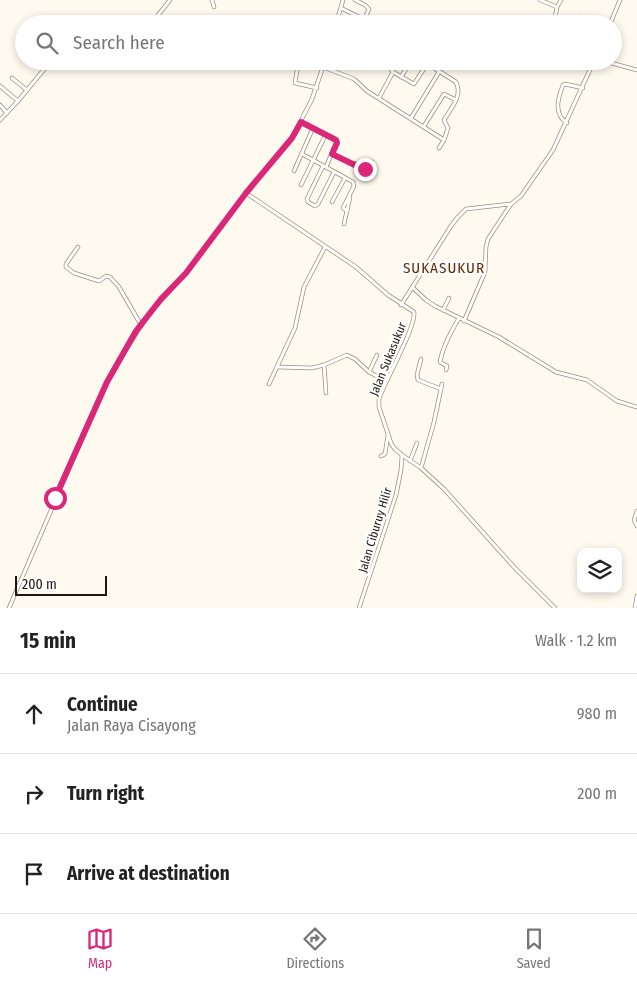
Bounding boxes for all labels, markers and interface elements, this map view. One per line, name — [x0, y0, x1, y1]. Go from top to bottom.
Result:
search box — [15, 15, 622, 70]
icon: search — [33, 29, 61, 57]
text: Search here — [73, 31, 165, 54]
route end — [354, 158, 377, 181]
district label: SUKASUKUR — [403, 259, 485, 277]
street label: Jalan Sukasukur — [367, 319, 409, 398]
street label: Jalan Ciburuy Hilir — [355, 485, 395, 574]
route start — [44, 487, 67, 510]
map controls — [577, 548, 622, 593]
button: layers — [577, 548, 622, 593]
scale bar — [15, 573, 108, 596]
text: 200 m — [22, 576, 57, 593]
text: 15 min — [20, 628, 76, 654]
text: Walk · 1.2 km — [535, 631, 617, 650]
text: Continue — [67, 693, 138, 716]
icon: ahead — [20, 700, 48, 728]
text: 980 m — [577, 704, 617, 723]
text: Jalan Raya Cisayong — [67, 716, 196, 735]
icon: right — [20, 780, 48, 808]
text: Turn right — [67, 782, 144, 805]
text: 200 m — [577, 784, 617, 803]
icon: arrive — [20, 860, 48, 888]
text: Arrive at destination — [67, 862, 230, 885]
tab: Map — [86, 925, 114, 972]
tab: Directions — [286, 925, 344, 972]
tab: Saved — [517, 925, 551, 972]

